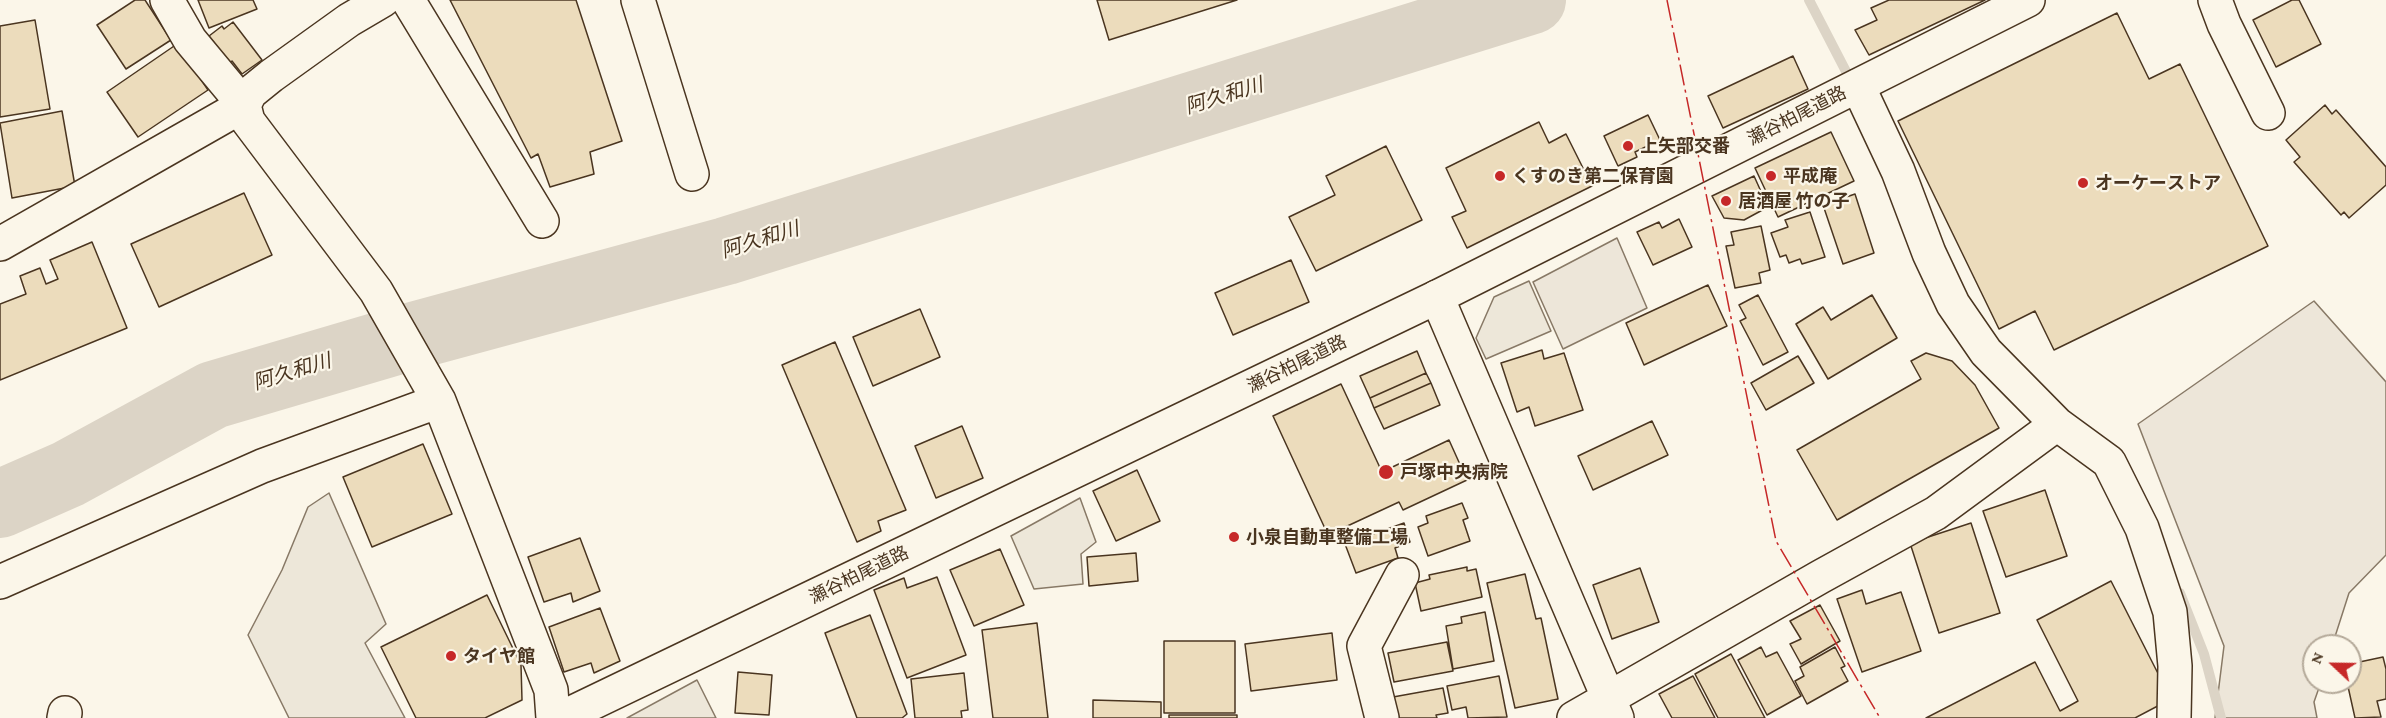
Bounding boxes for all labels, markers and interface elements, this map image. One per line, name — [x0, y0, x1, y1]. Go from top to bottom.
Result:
water label: 阿久和川 — [1182, 73, 1266, 119]
street label: 瀬谷柏尾道路 — [1744, 82, 1850, 150]
place label: 上矢部交番 — [1640, 135, 1730, 157]
marker: 上矢部交番 — [1621, 139, 1635, 153]
place label: くすのき第二保育園 — [1512, 165, 1674, 187]
place label: 平成庵 — [1783, 165, 1837, 187]
marker: くすのき第二保育園 — [1493, 169, 1507, 183]
marker: 平成庵 — [1764, 169, 1778, 183]
place label: オーケーストア — [2095, 172, 2221, 194]
marker: オーケーストア — [2076, 176, 2090, 190]
place label: 居酒屋 竹の子 — [1738, 190, 1849, 212]
marker: 居酒屋 竹の子 — [1719, 194, 1733, 208]
water label: 阿久和川 — [718, 217, 802, 263]
street label: 瀬谷柏尾道路 — [1244, 331, 1350, 397]
water label: 阿久和川 — [250, 349, 334, 395]
place label: 戸塚中央病院 — [1400, 461, 1508, 483]
marker: 戸塚中央病院 — [1377, 463, 1395, 481]
place label: 小泉自動車整備工場 — [1246, 526, 1408, 548]
marker: 小泉自動車整備工場 — [1227, 530, 1241, 544]
street label: 瀬谷柏尾道路 — [806, 542, 912, 608]
north arrow — [2302, 634, 2362, 694]
place label: タイヤ館 — [463, 645, 535, 667]
marker: タイヤ館 — [444, 649, 458, 663]
text: N — [2307, 650, 2327, 666]

